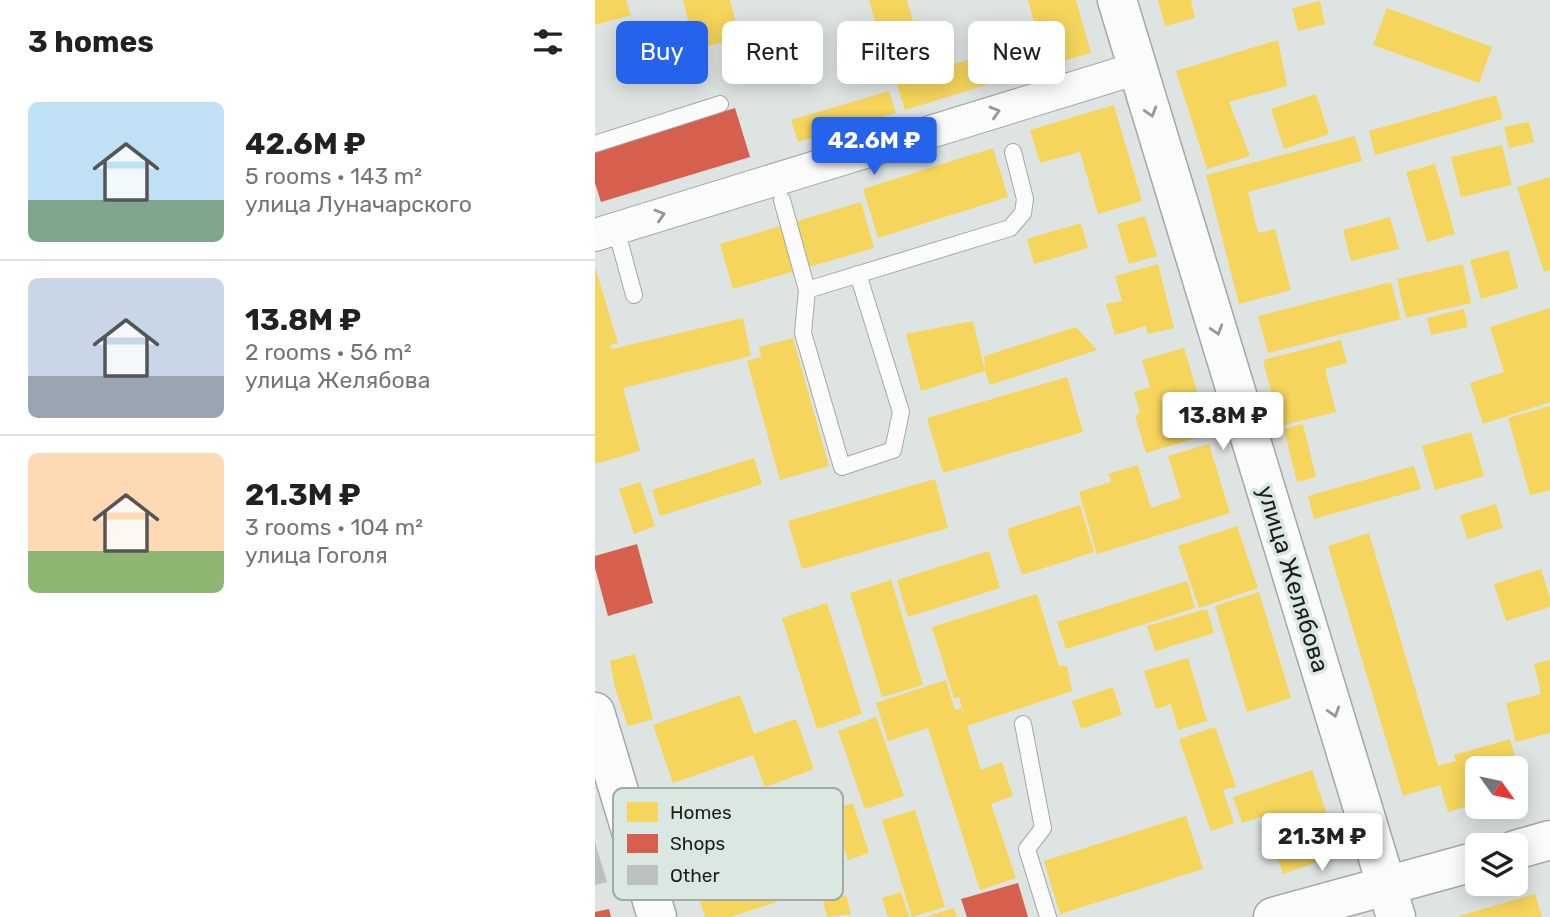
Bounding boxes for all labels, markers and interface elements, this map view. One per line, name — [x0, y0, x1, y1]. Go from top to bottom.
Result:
chip: Buy — [616, 21, 708, 84]
chip: Rent — [722, 21, 823, 84]
chip: Filters — [837, 21, 954, 84]
chip: New — [968, 21, 1065, 84]
icon: filters — [529, 23, 567, 61]
text: 3 homes — [28, 24, 154, 60]
one-way arrow — [988, 106, 1000, 121]
one-way arrow — [1142, 106, 1157, 118]
pin: 42.6M ₽ — [809, 118, 939, 177]
text: 42.6M ₽ — [245, 126, 366, 162]
text: 42.6M ₽ — [828, 126, 920, 154]
icon: home — [84, 130, 168, 214]
text: 5 rooms · 143 m² — [245, 162, 422, 190]
text: улица Луначарского — [245, 190, 472, 218]
one-way arrow — [654, 209, 666, 224]
text: 13.8M ₽ — [245, 302, 361, 338]
icon: home — [84, 306, 168, 390]
one-way arrow — [1208, 324, 1223, 336]
text: 2 rooms · 56 m² — [245, 338, 412, 366]
text: улица Желябова — [245, 366, 430, 394]
pin: 13.8M ₽ — [1158, 392, 1288, 452]
text: 13.8M ₽ — [1178, 401, 1268, 429]
text: 21.3M ₽ — [245, 477, 361, 513]
icon: home — [84, 481, 168, 565]
street label: улица Желябова — [1251, 482, 1335, 676]
text: 3 rooms · 104 m² — [245, 513, 423, 541]
text: улица Гоголя — [245, 541, 388, 569]
one-way arrow — [1325, 705, 1340, 717]
north arrow — [1465, 756, 1528, 819]
map controls — [1465, 756, 1528, 896]
legend — [613, 788, 843, 900]
text: Homes — [670, 801, 732, 824]
pin: 21.3M ₽ — [1257, 814, 1387, 873]
text: 21.3M ₽ — [1278, 822, 1366, 850]
text: Shops — [670, 832, 725, 855]
button: layers — [1465, 833, 1528, 896]
text: Other — [670, 864, 721, 887]

